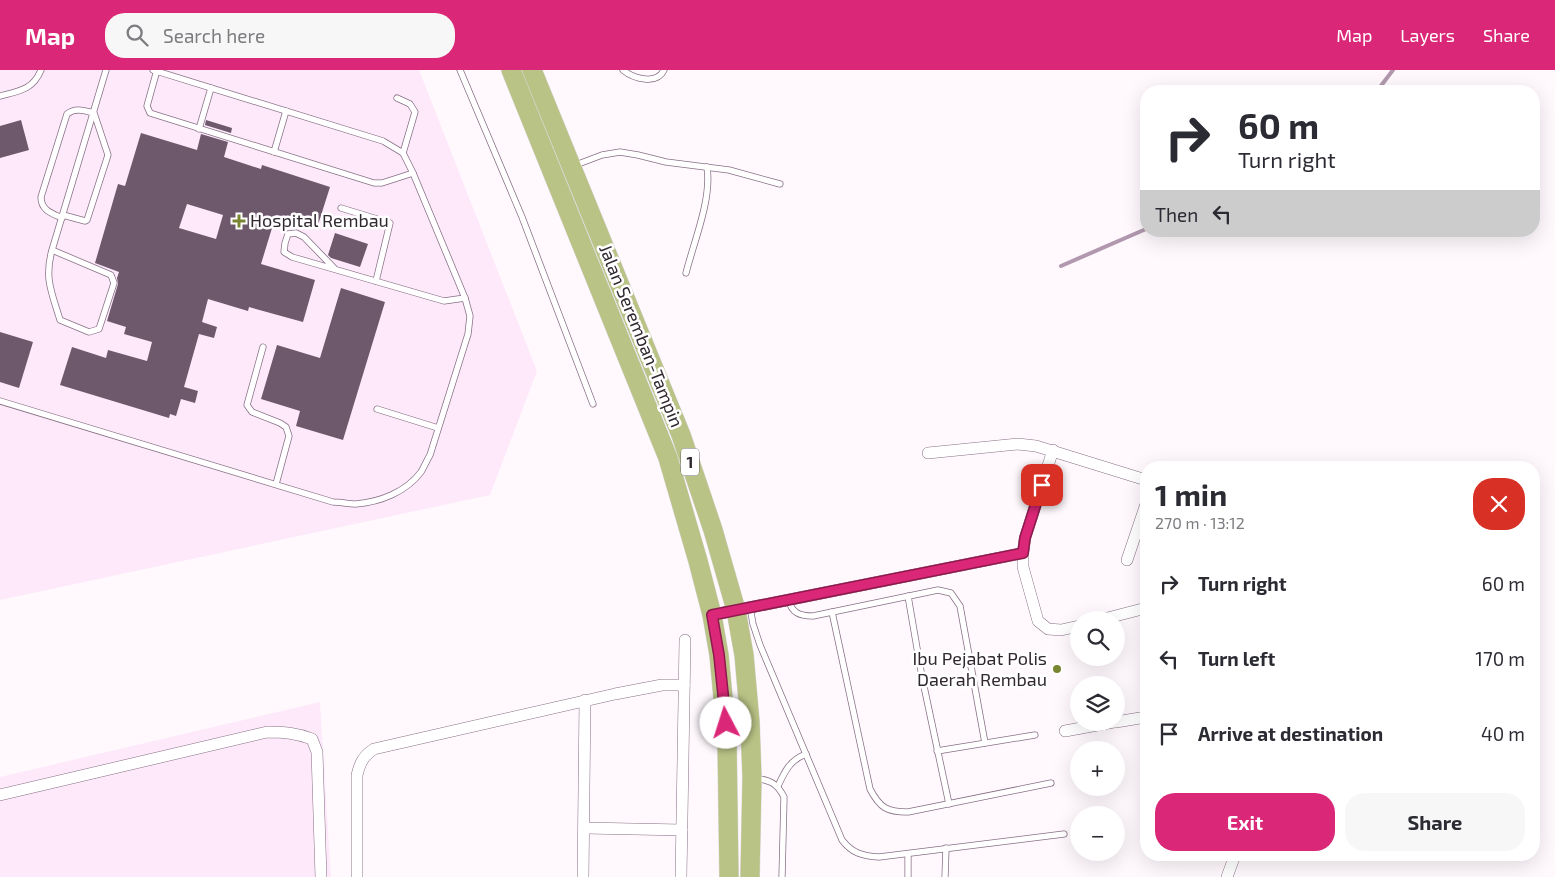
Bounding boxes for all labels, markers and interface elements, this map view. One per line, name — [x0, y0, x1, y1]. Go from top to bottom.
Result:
search box — [105, 13, 455, 58]
text: Map — [25, 21, 75, 50]
icon: search — [123, 21, 151, 49]
text: Search here — [163, 24, 265, 47]
text: Map — [1336, 24, 1372, 46]
text: Layers — [1400, 24, 1455, 46]
text: Share — [1483, 24, 1530, 46]
text: 60 m — [1238, 104, 1319, 146]
icon: right — [1155, 105, 1220, 170]
text: Turn right — [1238, 146, 1336, 172]
icon: left — [1208, 200, 1236, 228]
text: Then — [1155, 203, 1198, 226]
place label: Hospital Rembau — [250, 209, 389, 231]
marker: Hospital Rembau — [232, 214, 246, 228]
street label: Jalan Seremban-Tampin — [595, 241, 689, 430]
road number: 1 — [681, 448, 699, 476]
pin — [1021, 464, 1063, 506]
icon: arrive — [1028, 471, 1056, 499]
text: 1 min — [1155, 476, 1227, 512]
button: close — [1473, 478, 1525, 530]
text: 270 m · 13:12 — [1155, 513, 1245, 532]
icon: right — [1155, 570, 1183, 598]
text: Turn right — [1198, 572, 1286, 595]
text: 60 m — [1482, 572, 1525, 595]
map controls — [1070, 611, 1125, 861]
button: search — [1070, 611, 1125, 666]
icon: left — [1155, 645, 1183, 673]
place label: Ibu Pejabat Polis Daerah Rembau — [912, 647, 1047, 690]
text: Turn left — [1198, 647, 1275, 670]
text: 170 m — [1475, 647, 1525, 670]
marker: Ibu Pejabat Polis Daerah Rembau — [1051, 663, 1063, 675]
button: layers — [1070, 676, 1125, 731]
position arrow — [699, 696, 751, 748]
icon: arrive — [1155, 720, 1183, 748]
text: Arrive at destination — [1198, 722, 1383, 745]
text: 40 m — [1481, 722, 1525, 745]
button: + — [1070, 741, 1125, 796]
button: Exit — [1155, 793, 1335, 851]
button: Share — [1345, 793, 1525, 851]
button: − — [1070, 806, 1125, 861]

